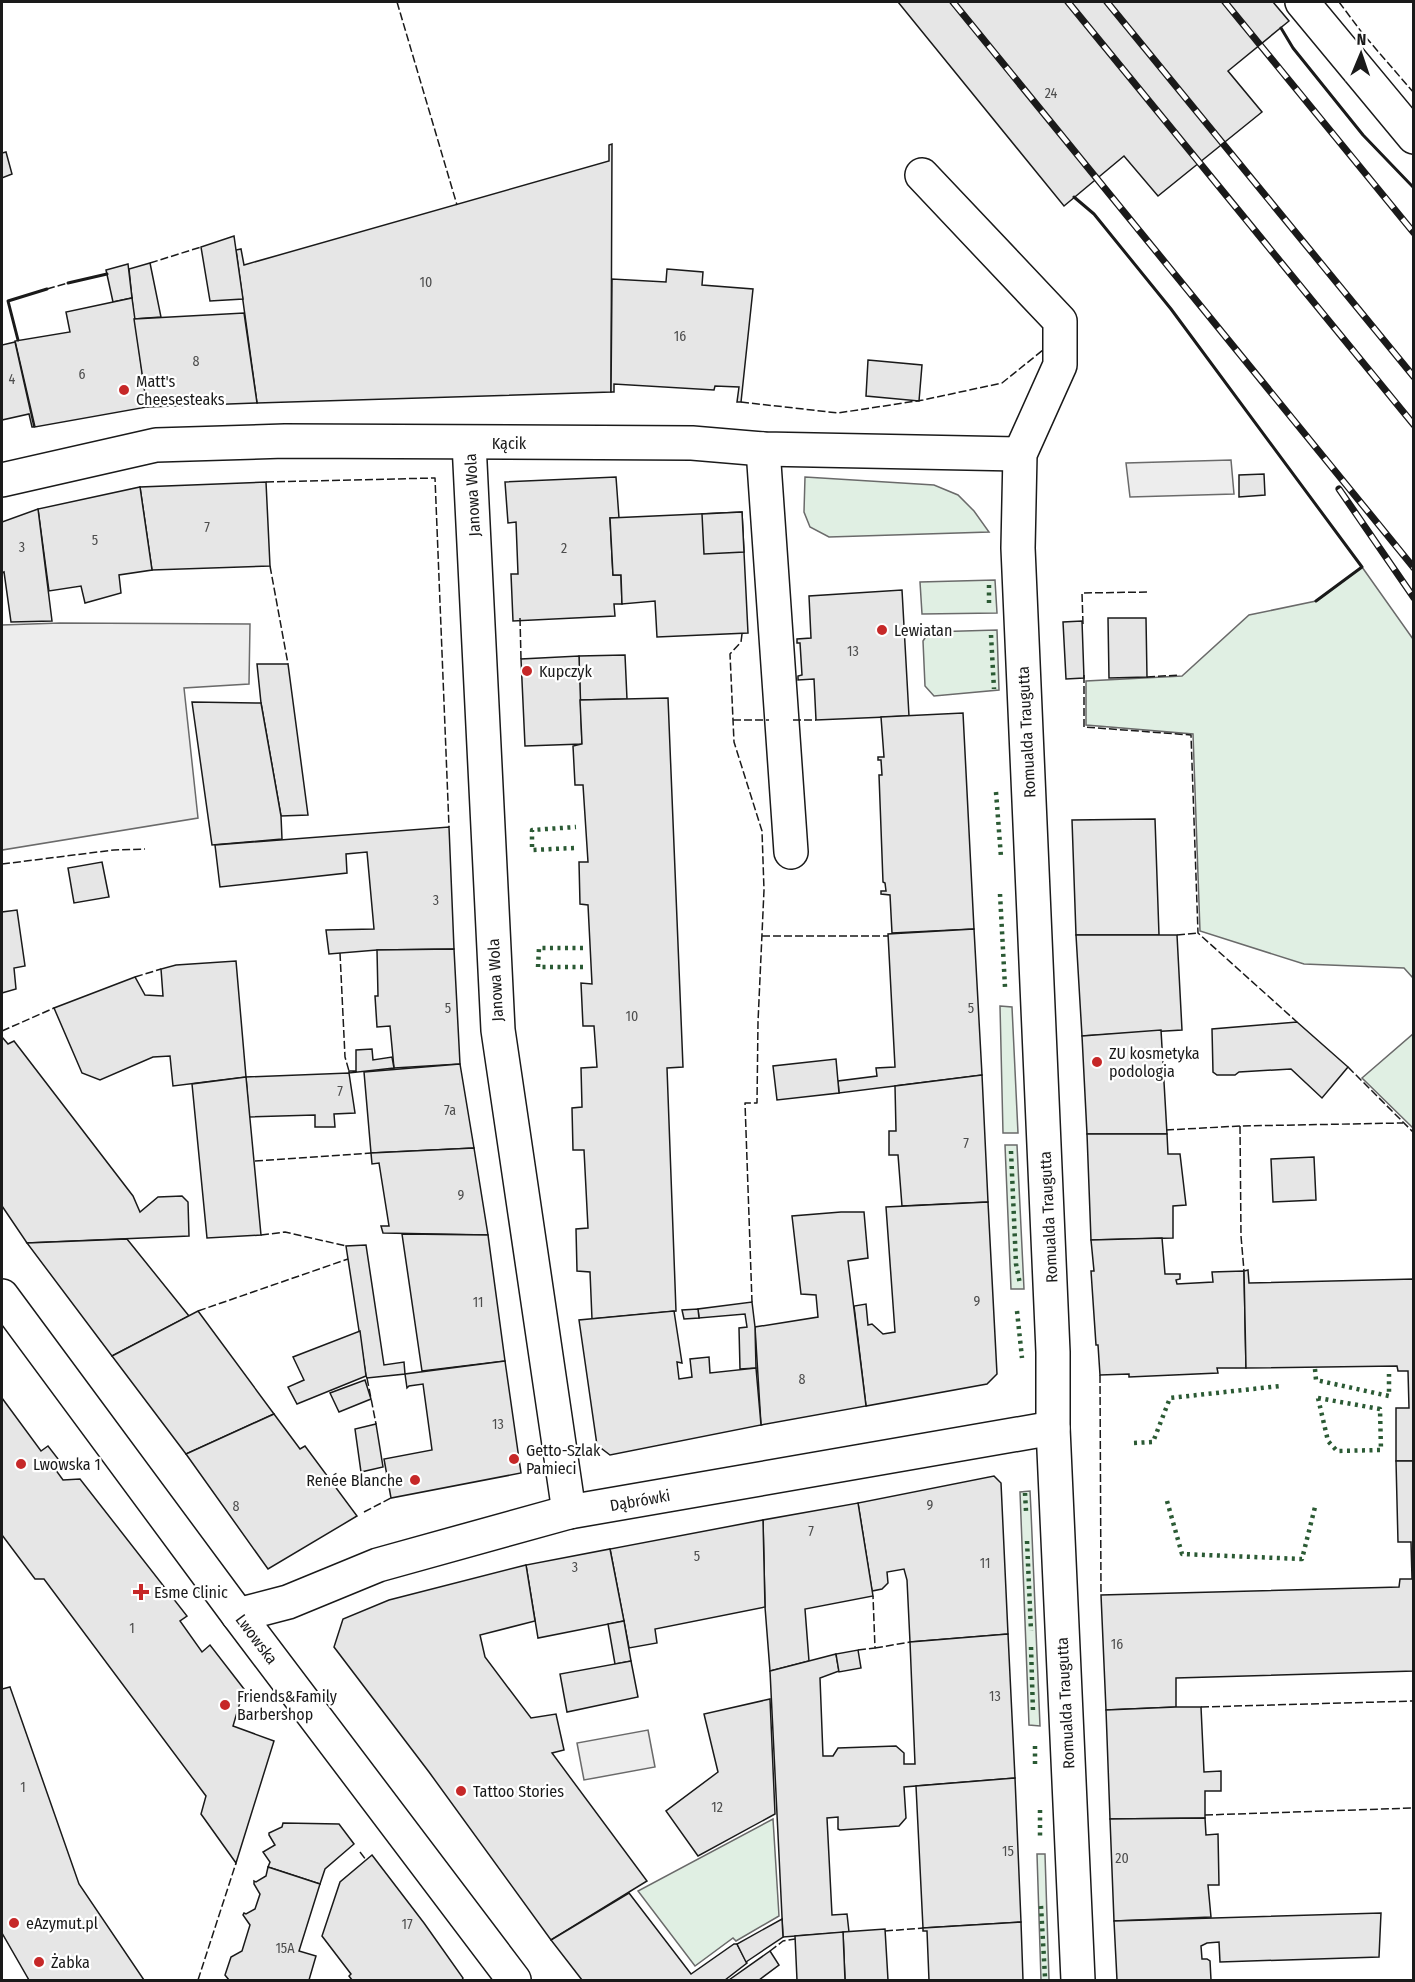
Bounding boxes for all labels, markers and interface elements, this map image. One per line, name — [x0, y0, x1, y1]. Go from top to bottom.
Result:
north arrow — [1331, 24, 1391, 84]
text: N — [1356, 30, 1367, 49]
house number: 24 — [1045, 85, 1058, 102]
house number: 10 — [420, 274, 432, 291]
house number: 16 — [674, 328, 686, 345]
house number: 8 — [193, 353, 200, 370]
house number: 6 — [79, 366, 86, 383]
house number: 4 — [9, 371, 16, 388]
place label: Matt's Cheesesteaks — [136, 372, 225, 409]
marker: Matt's Cheesesteaks — [117, 383, 131, 397]
street label: Kącik — [492, 434, 527, 454]
street label: Janowa Wola — [461, 453, 484, 537]
house number: 7 — [204, 519, 210, 536]
house number: 5 — [92, 532, 98, 549]
house number: 3 — [19, 539, 25, 556]
house number: 2 — [561, 540, 567, 557]
place label: Lewiatan — [894, 621, 952, 640]
marker: Lewiatan — [875, 623, 889, 637]
house number: 13 — [847, 643, 859, 660]
place label: Kupczyk — [539, 662, 593, 681]
marker: Kupczyk — [520, 664, 534, 678]
street label: Romualda Traugutta — [1014, 666, 1039, 798]
house number: 3 — [433, 892, 439, 909]
street label: Janowa Wola — [484, 938, 507, 1022]
house number: 5 — [445, 1000, 451, 1017]
house number: 5 — [968, 1000, 974, 1017]
house number: 10 — [626, 1008, 638, 1025]
place label: ZU kosmetyka podologia — [1109, 1044, 1200, 1081]
marker: ZU kosmetyka podologia — [1090, 1055, 1104, 1069]
house number: 7 — [337, 1083, 343, 1100]
house number: 7a — [444, 1102, 456, 1119]
house number: 7 — [963, 1135, 969, 1152]
street label: Romualda Traugutta — [1036, 1151, 1061, 1283]
house number: 9 — [458, 1187, 465, 1204]
house number: 9 — [974, 1293, 981, 1310]
house number: 11 — [473, 1294, 483, 1311]
house number: 8 — [799, 1371, 806, 1388]
house number: 13 — [492, 1416, 504, 1433]
place label: Getto-Szlak Pamieci — [526, 1441, 601, 1478]
marker: Getto-Szlak Pamieci — [507, 1452, 521, 1466]
place label: Lwowska 1 — [33, 1455, 101, 1474]
marker: Lwowska 1 — [14, 1457, 28, 1471]
place label: Renée Blanche — [306, 1471, 403, 1490]
marker: Renée Blanche — [408, 1473, 422, 1487]
street label: Dąbrówki — [608, 1486, 672, 1516]
house number: 9 — [927, 1497, 934, 1514]
house number: 8 — [233, 1498, 240, 1515]
house number: 7 — [808, 1523, 814, 1540]
house number: 5 — [694, 1548, 700, 1565]
house number: 11 — [980, 1555, 990, 1572]
house number: 3 — [572, 1559, 578, 1576]
marker: Esme Clinic — [132, 1583, 150, 1601]
place label: Esme Clinic — [154, 1583, 228, 1602]
street label: Lwowska — [232, 1611, 282, 1668]
house number: 1 — [129, 1620, 135, 1637]
house number: 16 — [1111, 1636, 1123, 1653]
street label: Romualda Traugutta — [1053, 1637, 1078, 1769]
place label: Friends&Family Barbershop — [237, 1687, 338, 1724]
house number: 13 — [989, 1688, 1001, 1705]
marker: Friends&Family Barbershop — [218, 1698, 232, 1712]
house number: 1 — [20, 1779, 26, 1796]
place label: Tattoo Stories — [473, 1782, 564, 1801]
marker: Tattoo Stories — [454, 1784, 468, 1798]
house number: 12 — [711, 1799, 723, 1816]
house number: 15 — [1002, 1843, 1014, 1860]
house number: 20 — [1115, 1850, 1129, 1867]
place label: eAzymut.pl — [26, 1914, 98, 1933]
marker: eAzymut.pl — [7, 1916, 21, 1930]
house number: 17 — [401, 1916, 413, 1933]
house number: 15A — [275, 1940, 295, 1957]
place label: Żabka — [51, 1953, 90, 1972]
marker: Żabka — [32, 1955, 46, 1969]

